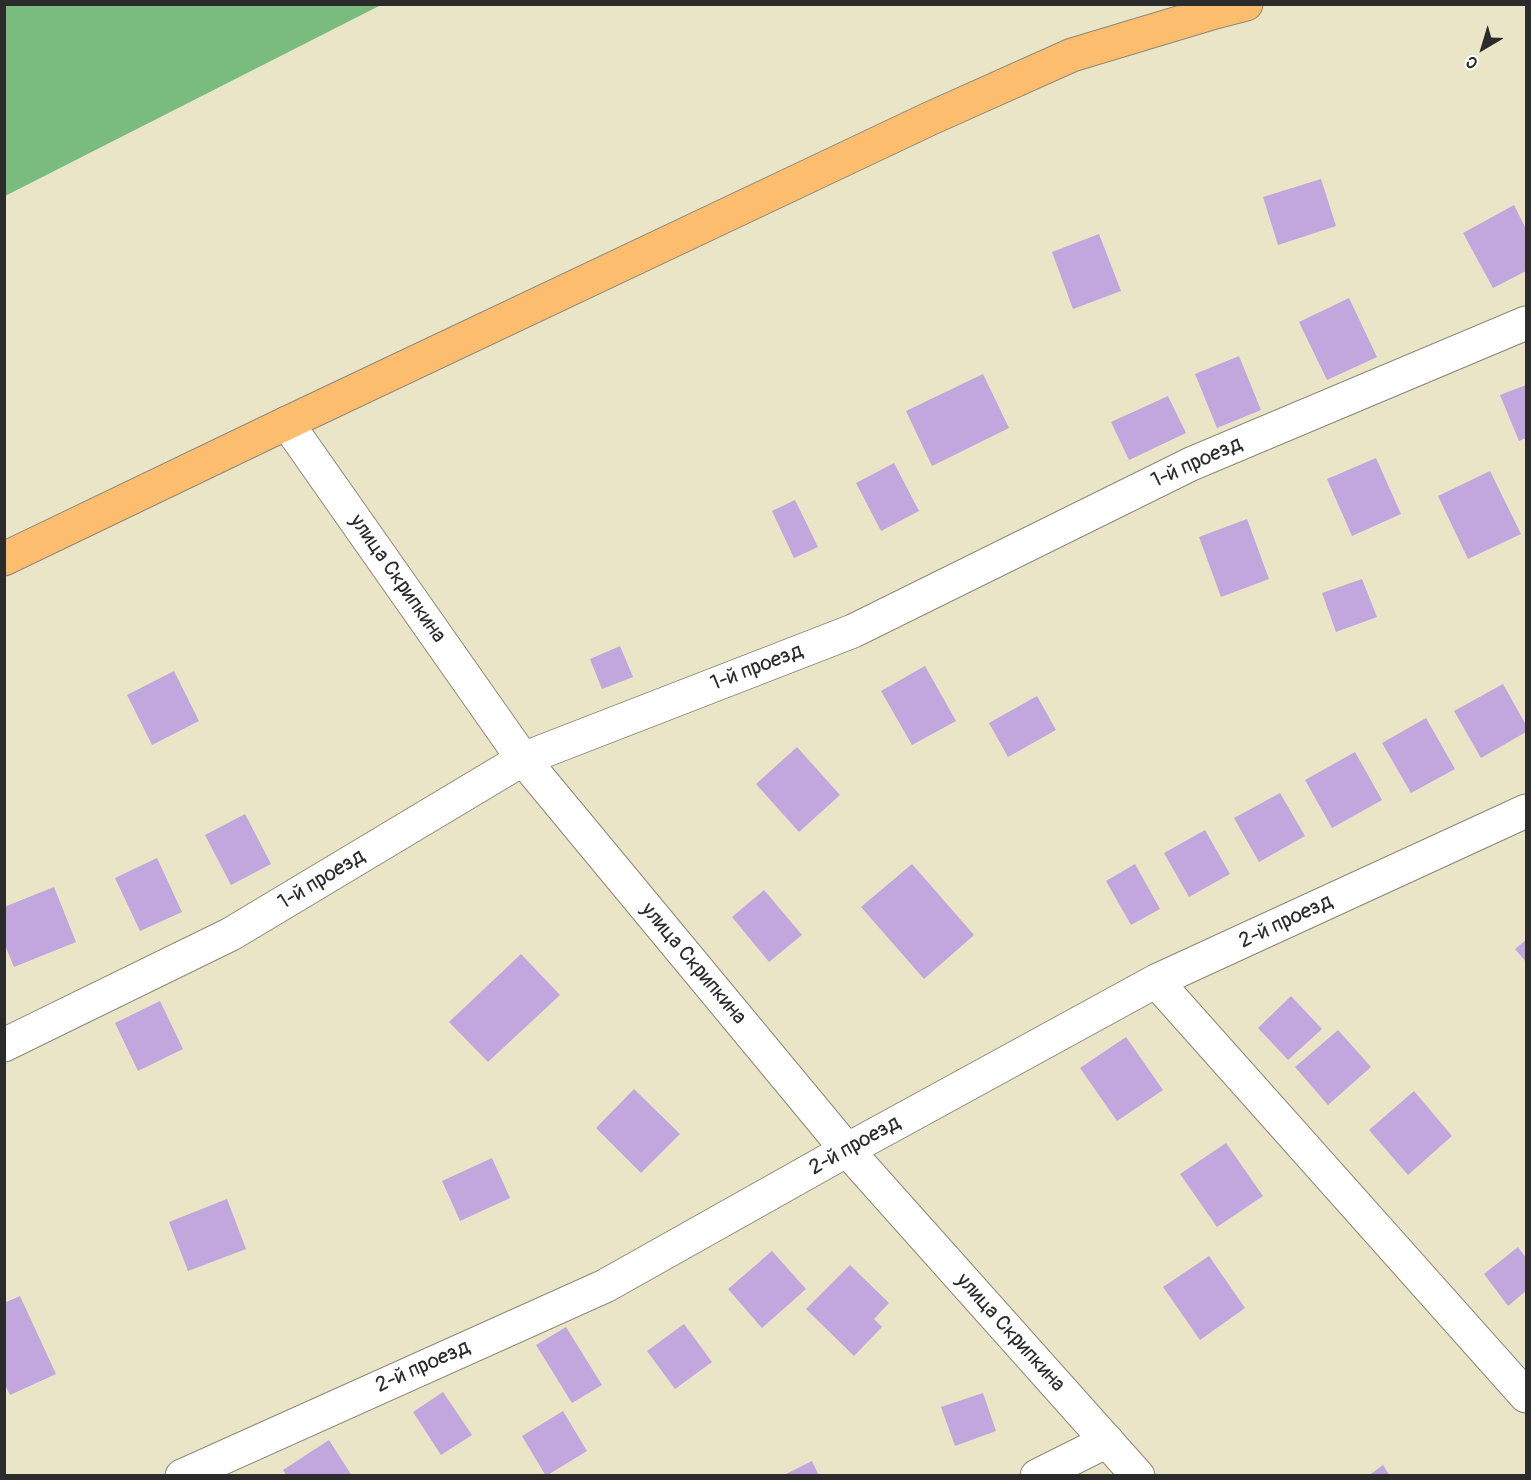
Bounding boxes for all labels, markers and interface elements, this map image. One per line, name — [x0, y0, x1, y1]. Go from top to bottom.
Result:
north arrow — [1453, 18, 1513, 78]
text: С — [1462, 51, 1482, 73]
street label: 1-й проезд — [1148, 432, 1246, 494]
street label: улица Скрипкина — [343, 510, 451, 648]
street label: 1-й проезд — [707, 639, 807, 697]
street label: 1-й проезд — [274, 844, 370, 916]
street label: 2-й проезд — [1235, 889, 1337, 955]
street label: улица Скрипкина — [635, 898, 751, 1030]
street label: 2-й проезд — [805, 1111, 905, 1181]
street label: улица Скрипкина — [950, 1268, 1070, 1398]
street label: 2-й проезд — [372, 1335, 474, 1399]

